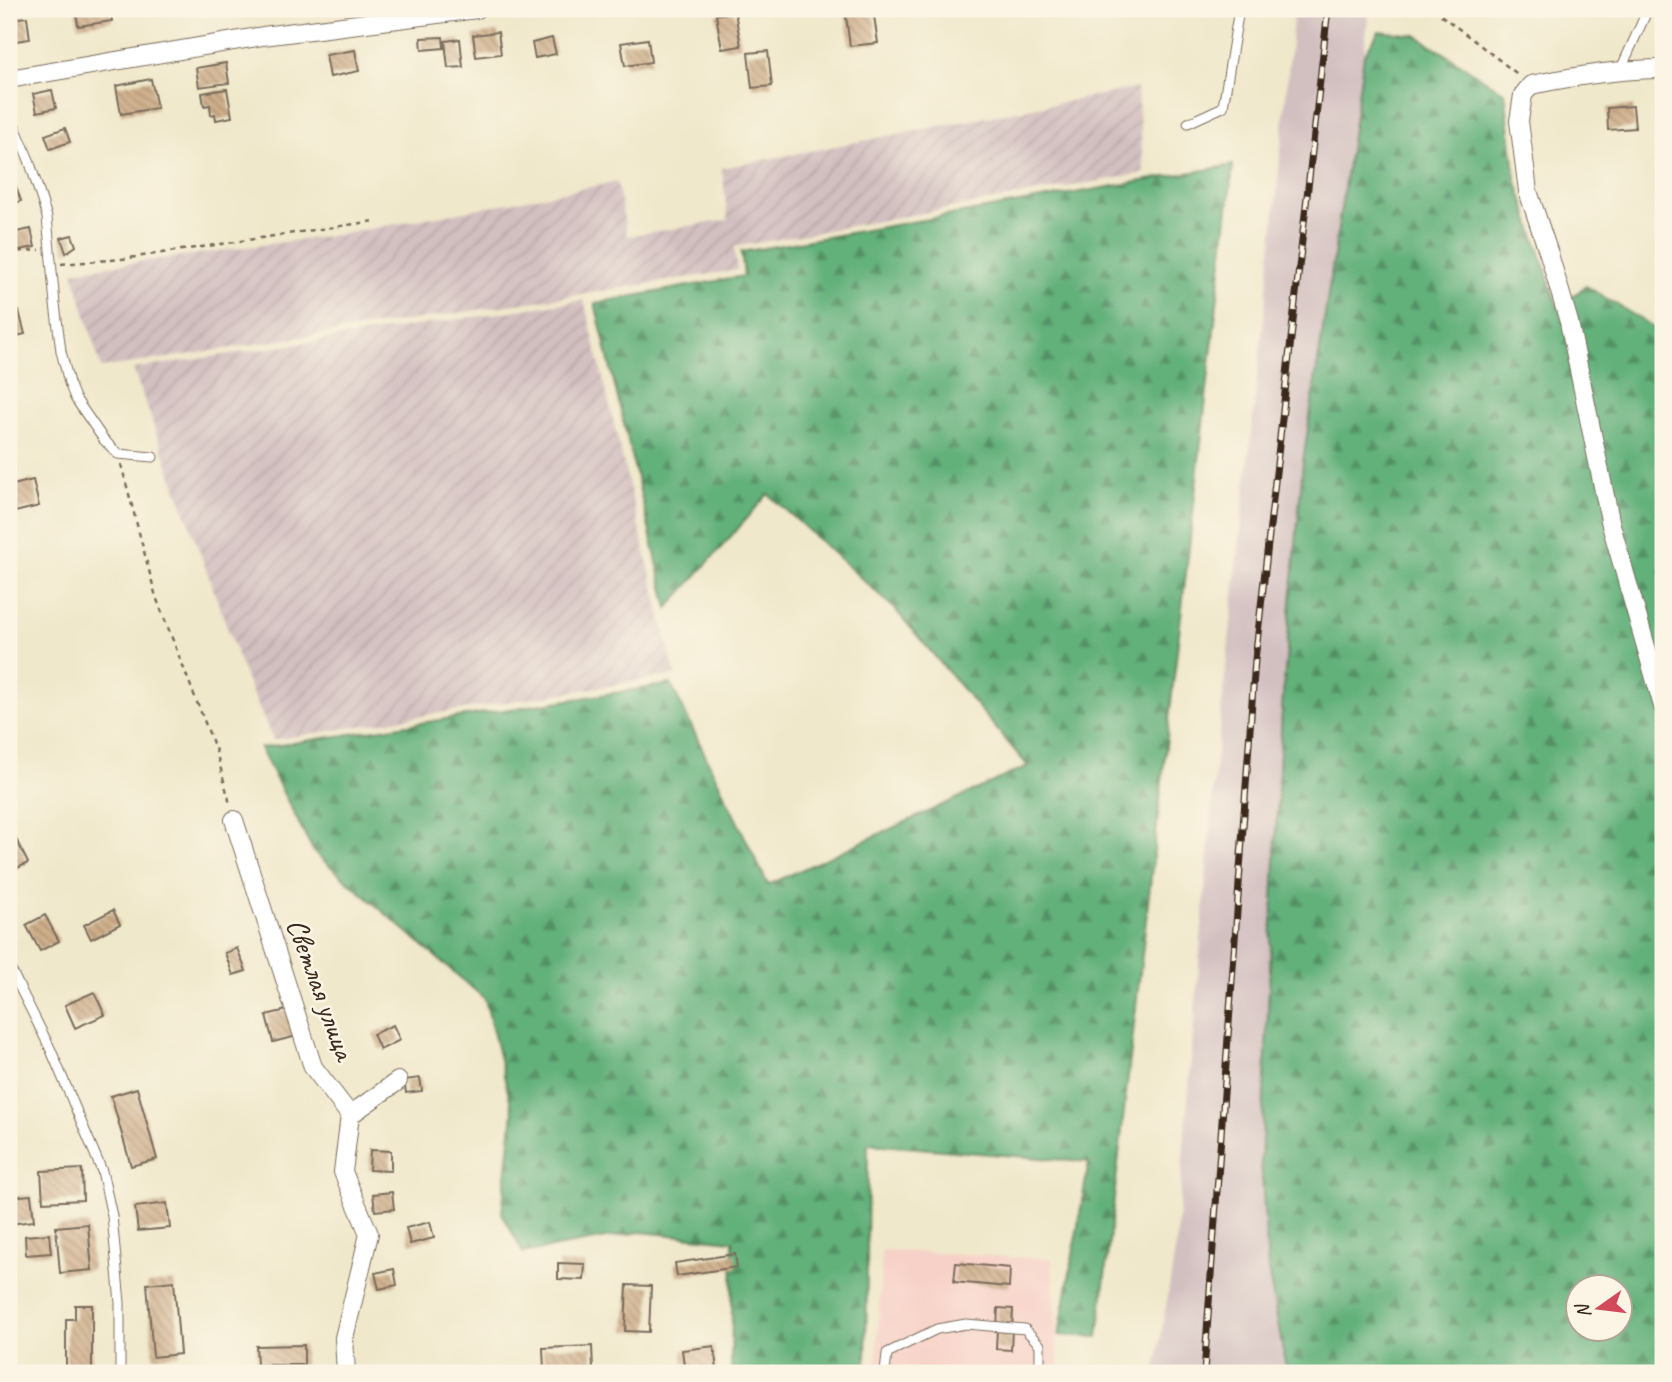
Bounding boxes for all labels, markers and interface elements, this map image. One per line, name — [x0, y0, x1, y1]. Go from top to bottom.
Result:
street label: Светлая улица — [278, 913, 365, 1067]
north arrow — [1564, 1274, 1634, 1344]
text: N — [1570, 1300, 1597, 1320]

